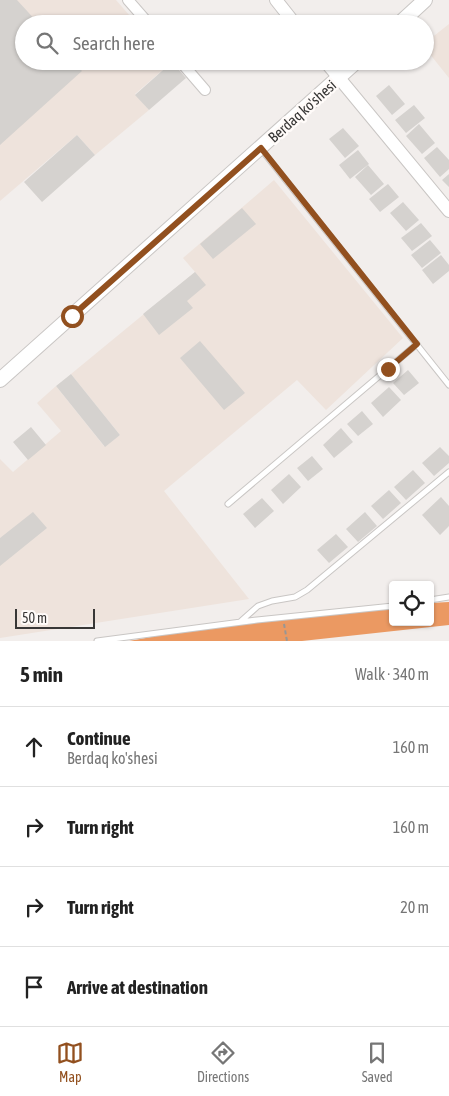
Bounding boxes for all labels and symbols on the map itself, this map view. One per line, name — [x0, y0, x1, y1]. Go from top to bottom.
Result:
street label: Berdaq ko'shesi — [265, 76, 339, 146]
route start — [61, 305, 84, 328]
route end — [377, 358, 400, 381]
scale bar — [15, 606, 95, 629]

